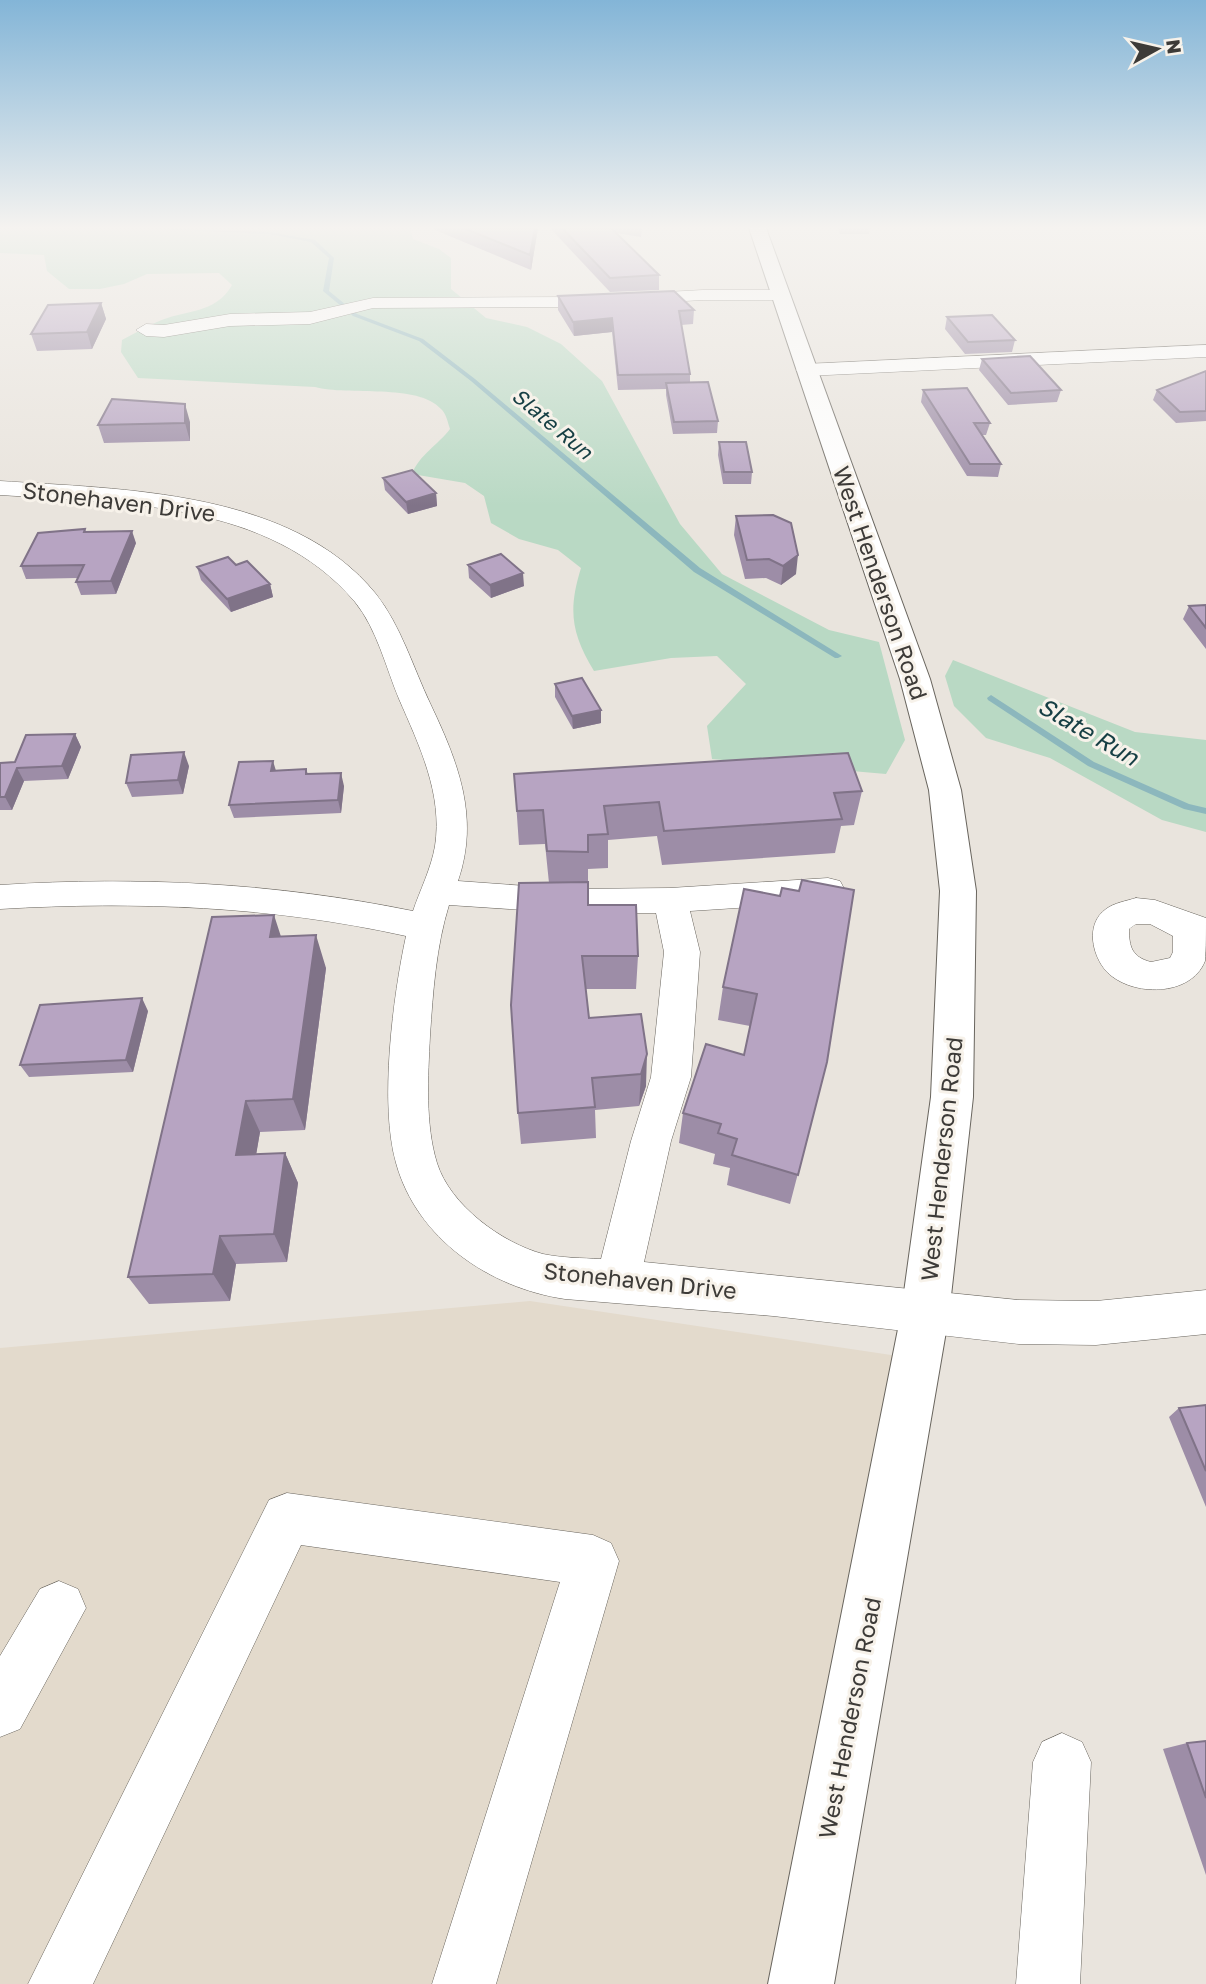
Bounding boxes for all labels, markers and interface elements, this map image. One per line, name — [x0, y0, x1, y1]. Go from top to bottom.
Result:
north arrow — [1122, 14, 1192, 84]
text: N — [1162, 38, 1187, 55]
water label: Slate Run — [507, 382, 599, 465]
street label: West Henderson Road — [828, 462, 934, 703]
street label: Stonehaven Drive — [21, 475, 217, 527]
water label: Slate Run — [1033, 690, 1145, 772]
street label: West Henderson Road — [914, 1035, 968, 1282]
street label: Stonehaven Drive — [542, 1256, 738, 1304]
street label: West Henderson Road — [812, 1595, 886, 1841]

